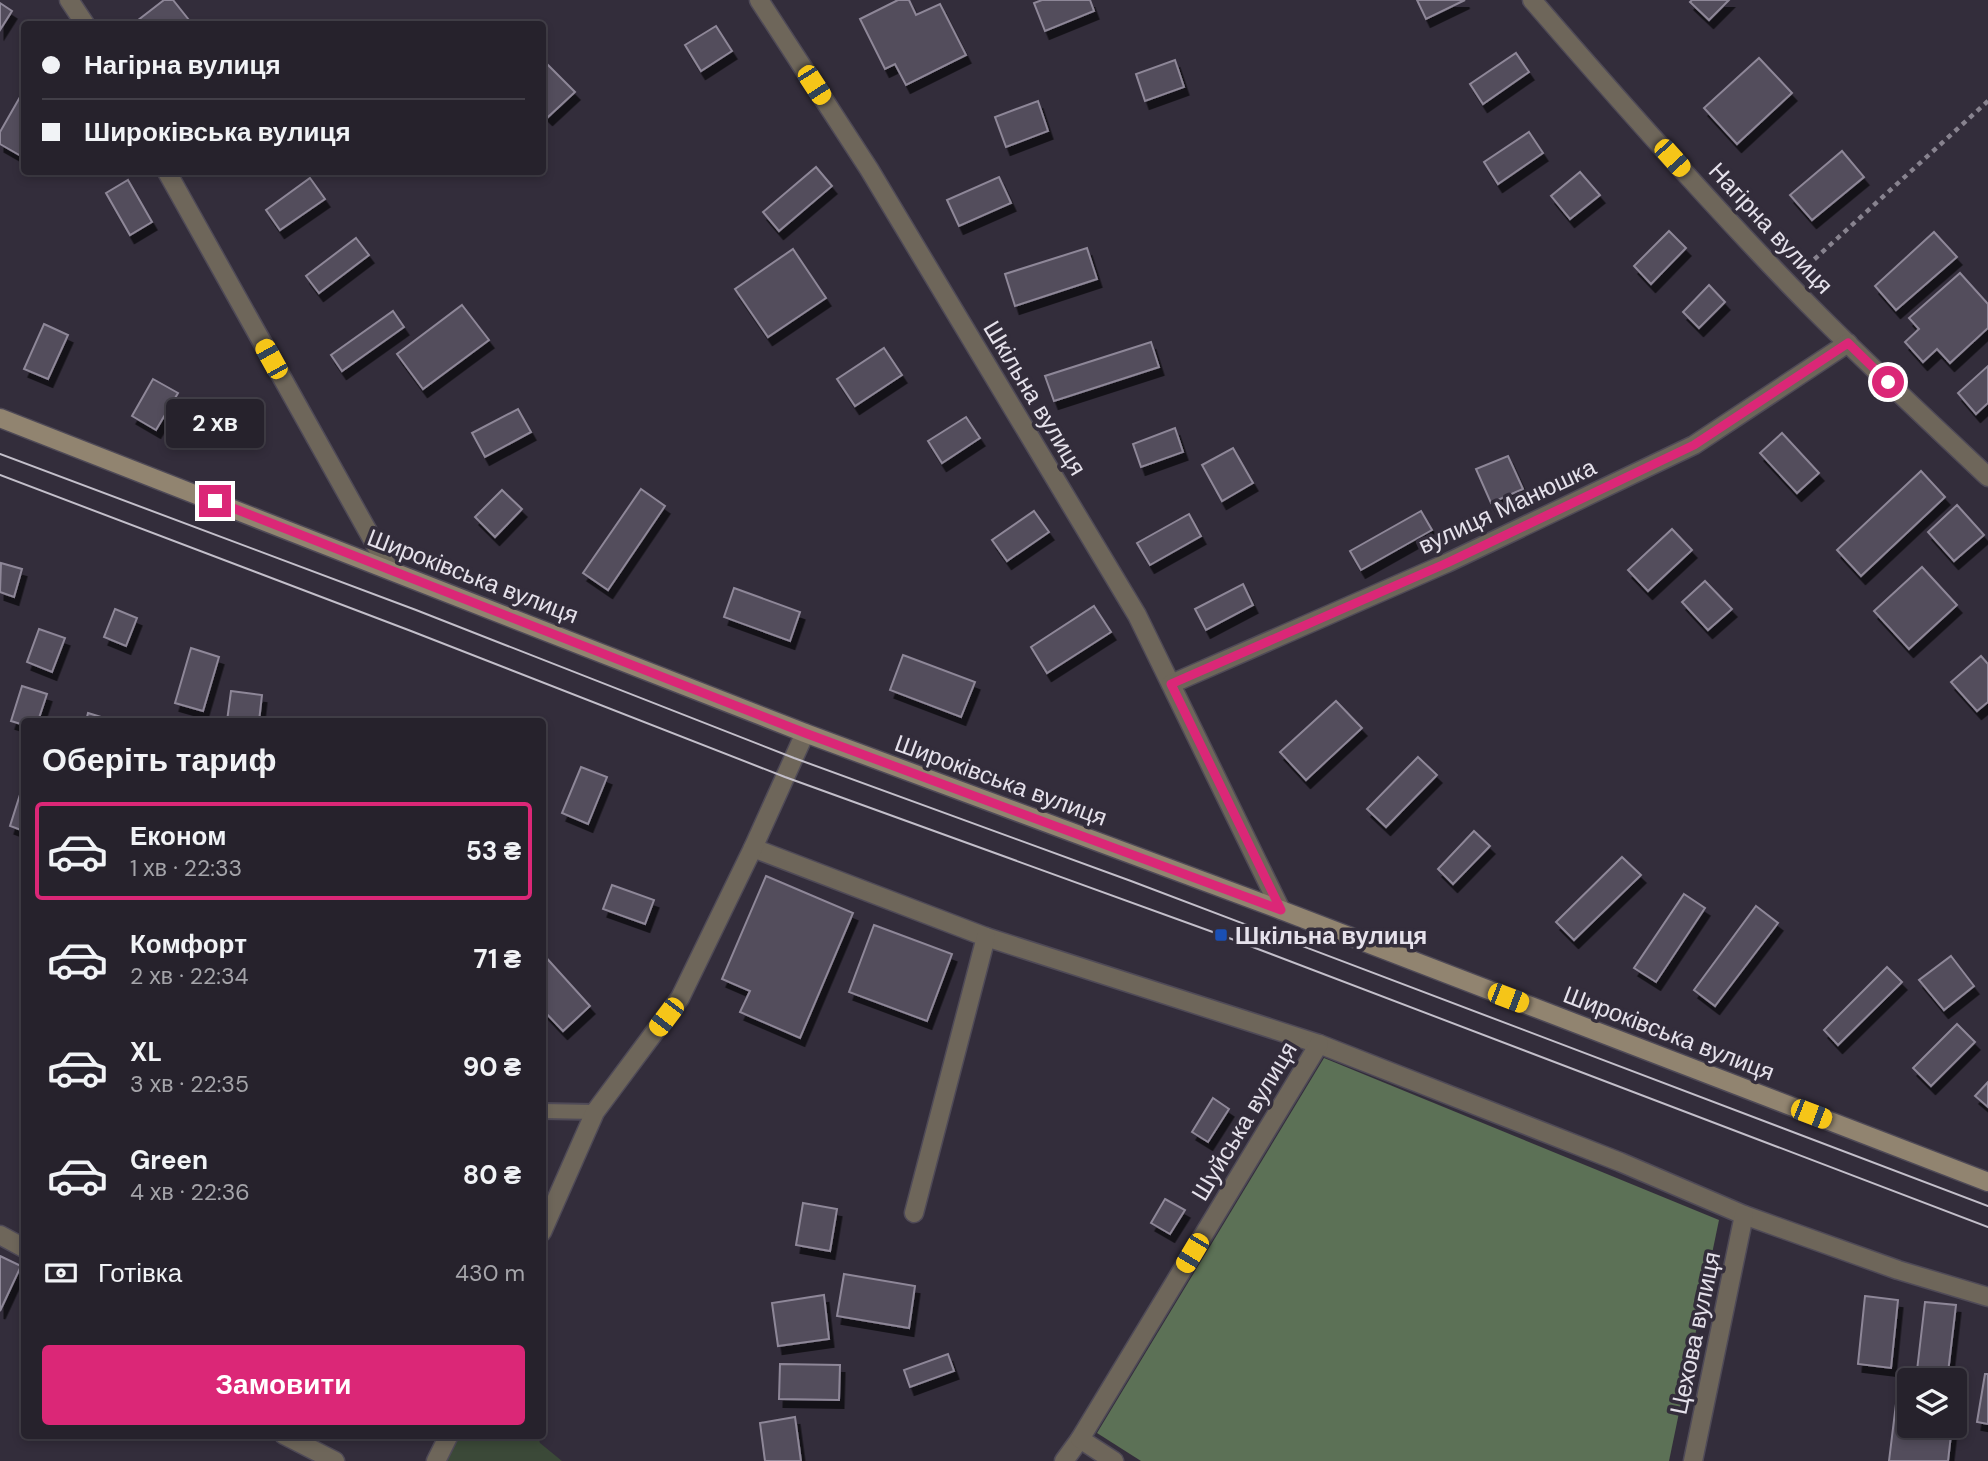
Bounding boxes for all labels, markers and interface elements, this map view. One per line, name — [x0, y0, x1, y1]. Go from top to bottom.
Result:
text: Нагірна вулиця — [84, 48, 281, 82]
car — [794, 62, 835, 108]
text: Широківська вулиця — [84, 115, 351, 149]
car — [1651, 135, 1694, 181]
street label: Нагірна вулиця — [1702, 156, 1840, 300]
street label: Шкільна вулиця — [977, 315, 1093, 481]
car — [252, 336, 291, 382]
route start — [1872, 366, 1904, 398]
callout: 2 хв — [166, 400, 264, 448]
text: 2 хв — [192, 408, 238, 438]
street label: вулиця Манюшка — [1413, 451, 1601, 561]
route end — [199, 485, 231, 517]
street label: Широківська вулиця — [363, 521, 583, 631]
street label: Широківська вулиця — [891, 727, 1111, 833]
text: Оберіть тариф — [42, 739, 276, 781]
text: Економ — [130, 819, 226, 853]
icon: car — [46, 820, 109, 883]
text: 53 ₴ — [466, 834, 521, 868]
text: 1 хв · 22:33 — [130, 853, 242, 883]
place label: Шкільна вулиця — [1235, 920, 1427, 951]
text: Комфорт — [130, 927, 247, 961]
marker: Шкільна вулиця — [1213, 927, 1229, 943]
icon: car — [46, 928, 109, 991]
text: 71 ₴ — [474, 942, 521, 976]
text: 2 хв · 22:34 — [130, 961, 249, 991]
street label: Широківська вулиця — [1559, 978, 1779, 1088]
car — [1485, 981, 1532, 1015]
car — [645, 994, 688, 1040]
text: XL — [130, 1035, 162, 1069]
icon: car — [46, 1036, 109, 1099]
street label: Шуйська вулиця — [1184, 1036, 1304, 1206]
text: 90 ₴ — [463, 1050, 521, 1084]
text: 3 хв · 22:35 — [130, 1069, 249, 1099]
car — [1788, 1097, 1835, 1131]
text: Green — [130, 1143, 208, 1177]
icon: car — [46, 1144, 109, 1207]
text: 80 ₴ — [463, 1158, 521, 1192]
text: 4 хв · 22:36 — [130, 1177, 250, 1207]
car — [1173, 1230, 1212, 1276]
street label: Цехова вулиця — [1663, 1249, 1727, 1417]
icon: cash — [42, 1254, 80, 1292]
text: Готівка — [98, 1256, 182, 1290]
text: 430 m — [455, 1258, 525, 1288]
button: Замовити — [42, 1345, 525, 1425]
map controls — [1897, 1368, 1967, 1438]
button: layers — [1897, 1368, 1967, 1438]

